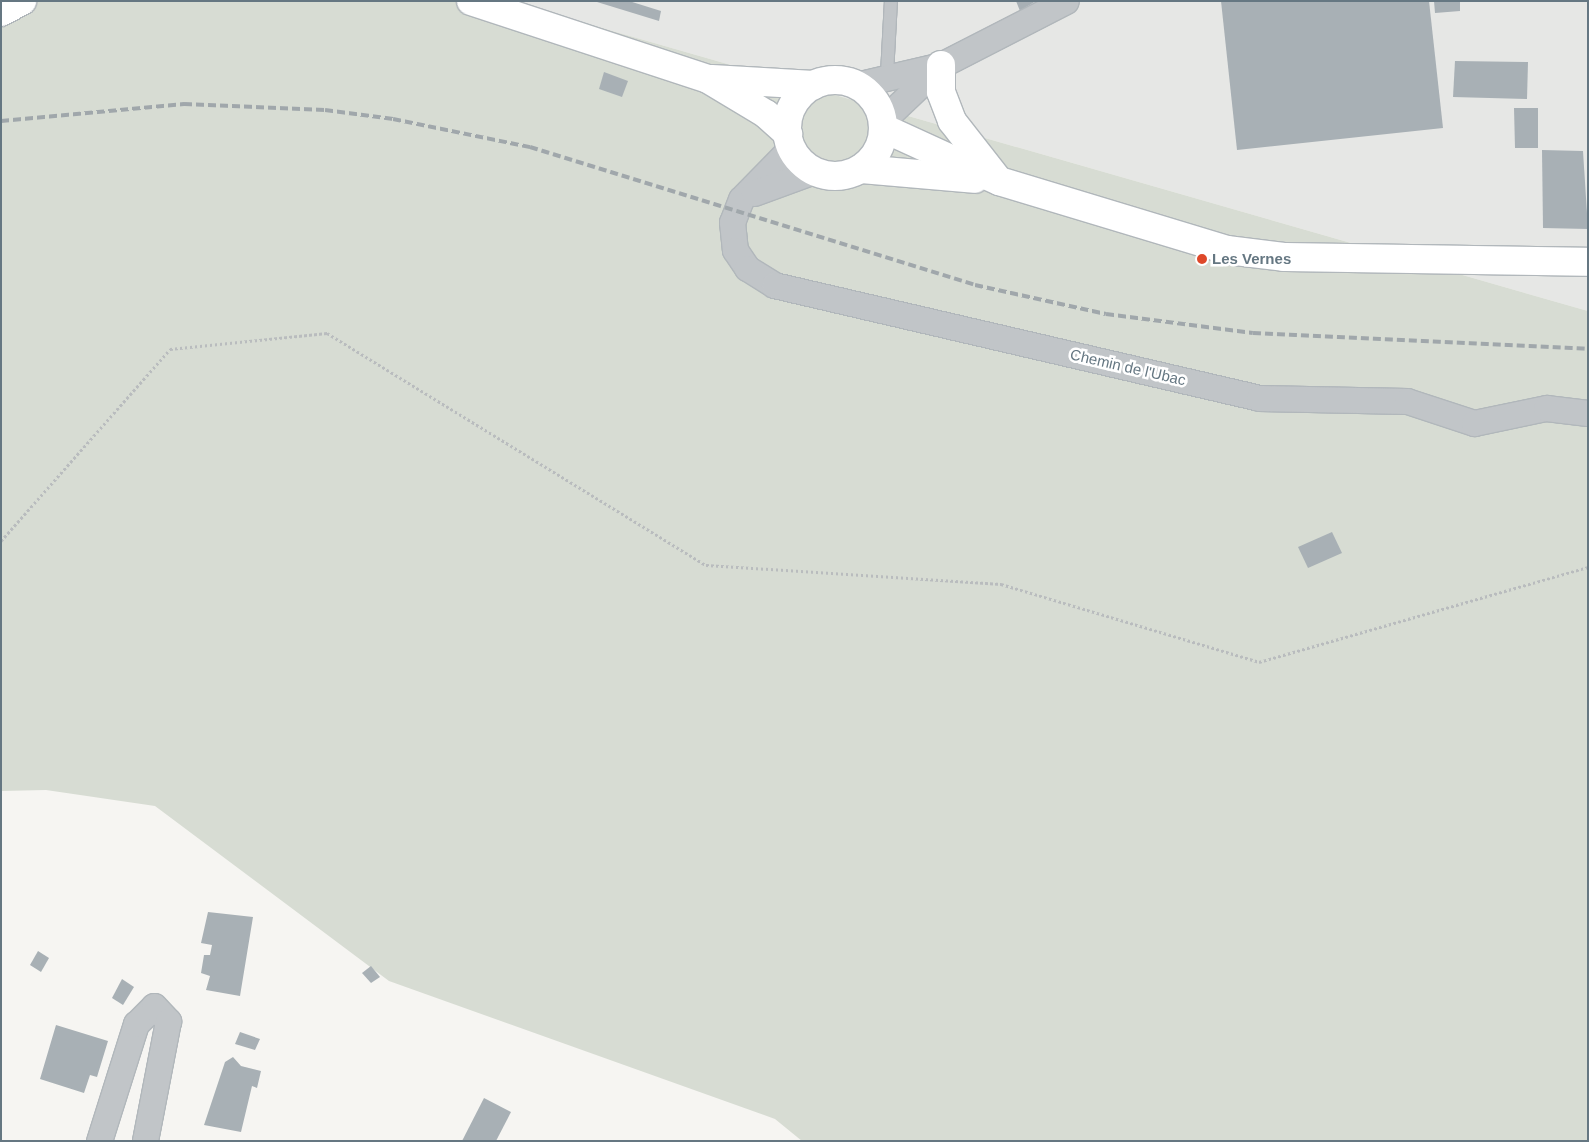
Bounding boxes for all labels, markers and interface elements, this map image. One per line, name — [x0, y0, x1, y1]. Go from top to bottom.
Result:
place label: Les Vernes — [1212, 250, 1291, 268]
marker: Les Vernes — [1196, 253, 1208, 265]
street label: Chemin de l'Ubac — [1069, 345, 1187, 389]

